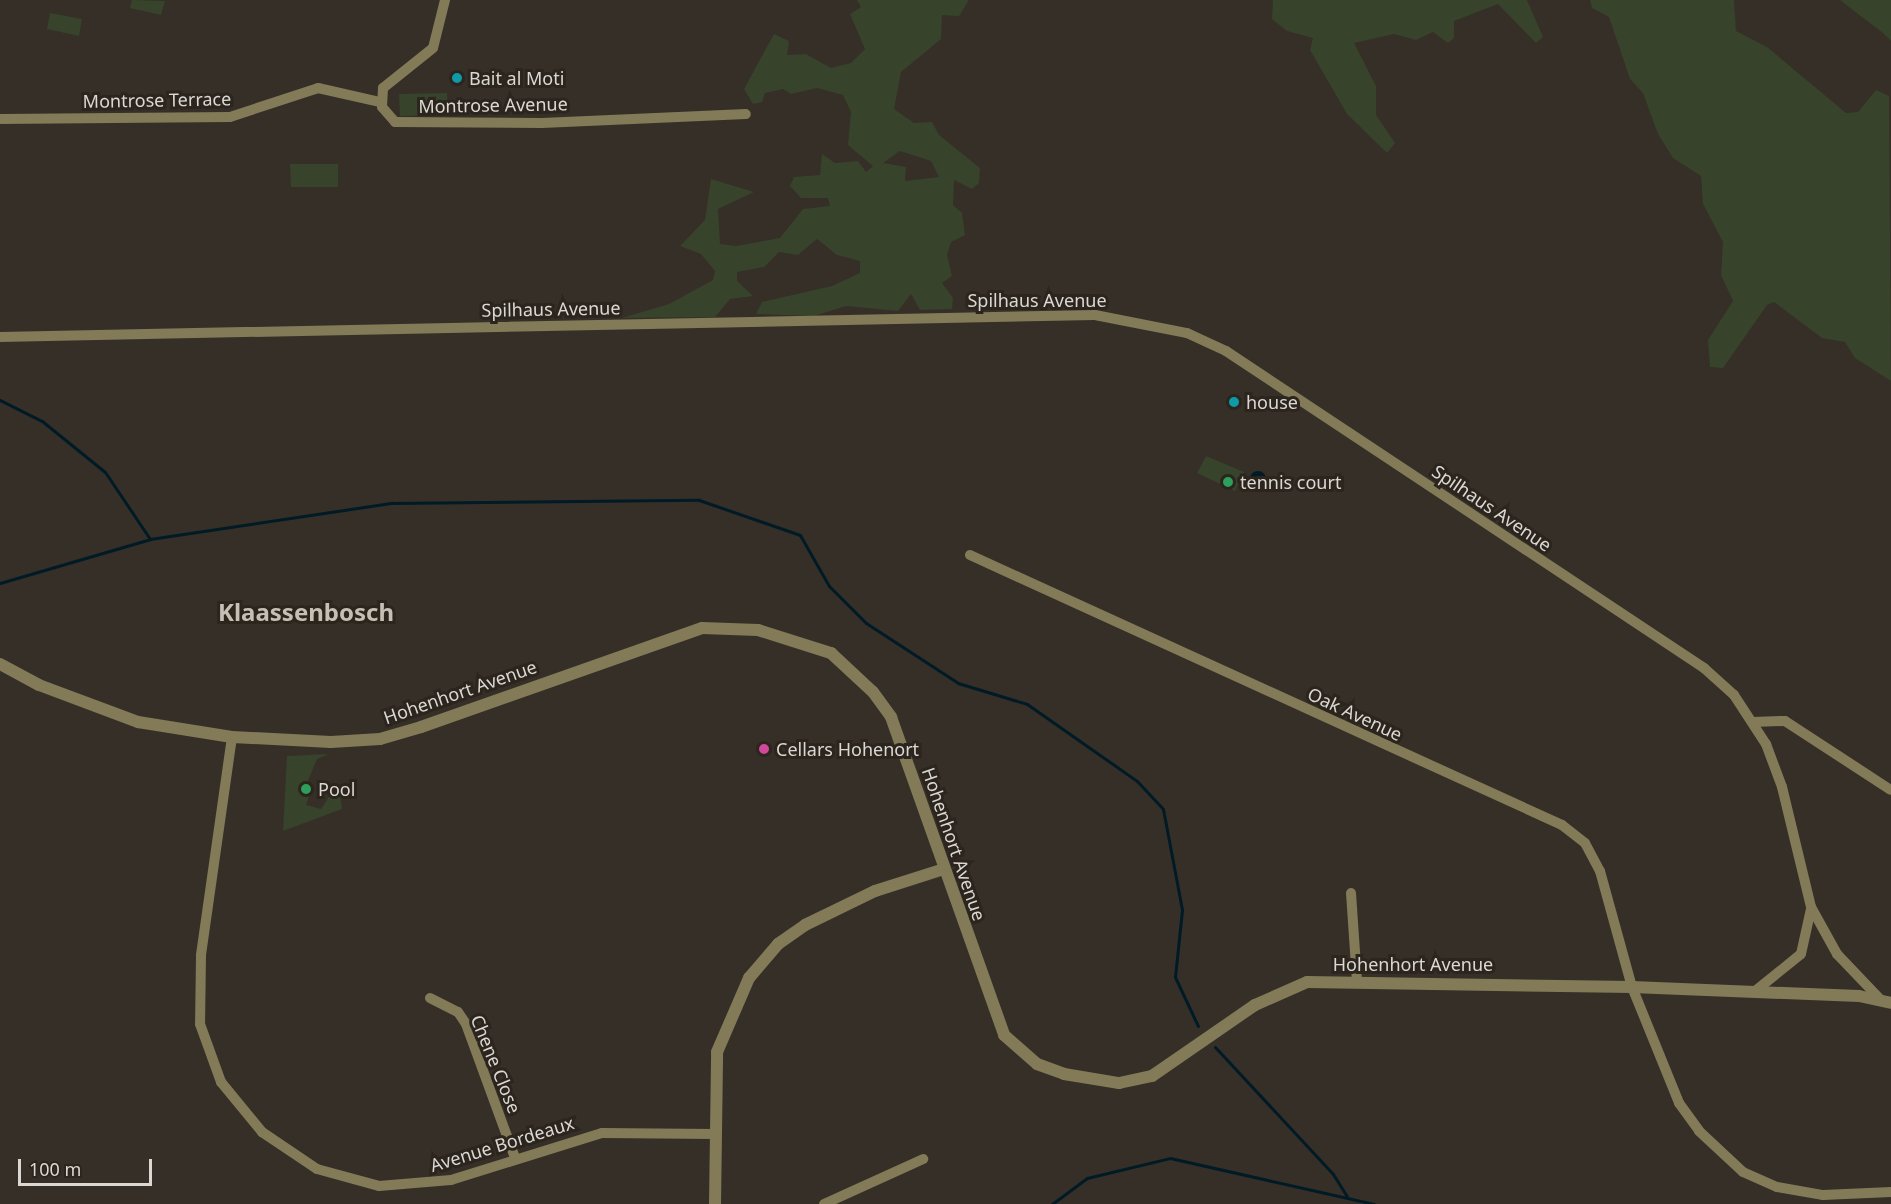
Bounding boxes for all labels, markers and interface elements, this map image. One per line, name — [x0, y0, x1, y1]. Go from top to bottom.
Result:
place label: Bait al Moti — [469, 67, 564, 89]
marker: Bait al Moti — [450, 71, 464, 85]
street label: Montrose Terrace — [83, 88, 231, 112]
street label: Montrose Avenue — [418, 93, 568, 117]
street label: Spilhaus Avenue — [967, 289, 1107, 311]
street label: Spilhaus Avenue — [481, 297, 621, 321]
place label: house — [1246, 391, 1298, 413]
marker: house — [1227, 395, 1241, 409]
street label: Spilhaus Avenue — [1428, 460, 1556, 556]
place label: tennis court — [1240, 471, 1341, 493]
marker: tennis court — [1221, 475, 1235, 489]
district label: Klaassenbosch — [218, 598, 394, 626]
street label: Hohenhort Avenue — [381, 656, 539, 728]
street label: Oak Avenue — [1304, 683, 1406, 745]
place label: Cellars Hohenort — [776, 738, 919, 760]
marker: Cellars Hohenort — [757, 742, 771, 756]
street label: Hohenhort Avenue — [918, 765, 990, 923]
place label: Pool — [318, 778, 355, 800]
marker: Pool — [299, 782, 313, 796]
street label: Hohenhort Avenue — [1333, 953, 1493, 975]
street label: Chene Close — [466, 1012, 526, 1116]
street label: Avenue Bordeaux — [427, 1112, 577, 1176]
scale bar — [21, 1147, 154, 1185]
text: 100 m — [29, 1157, 81, 1181]

